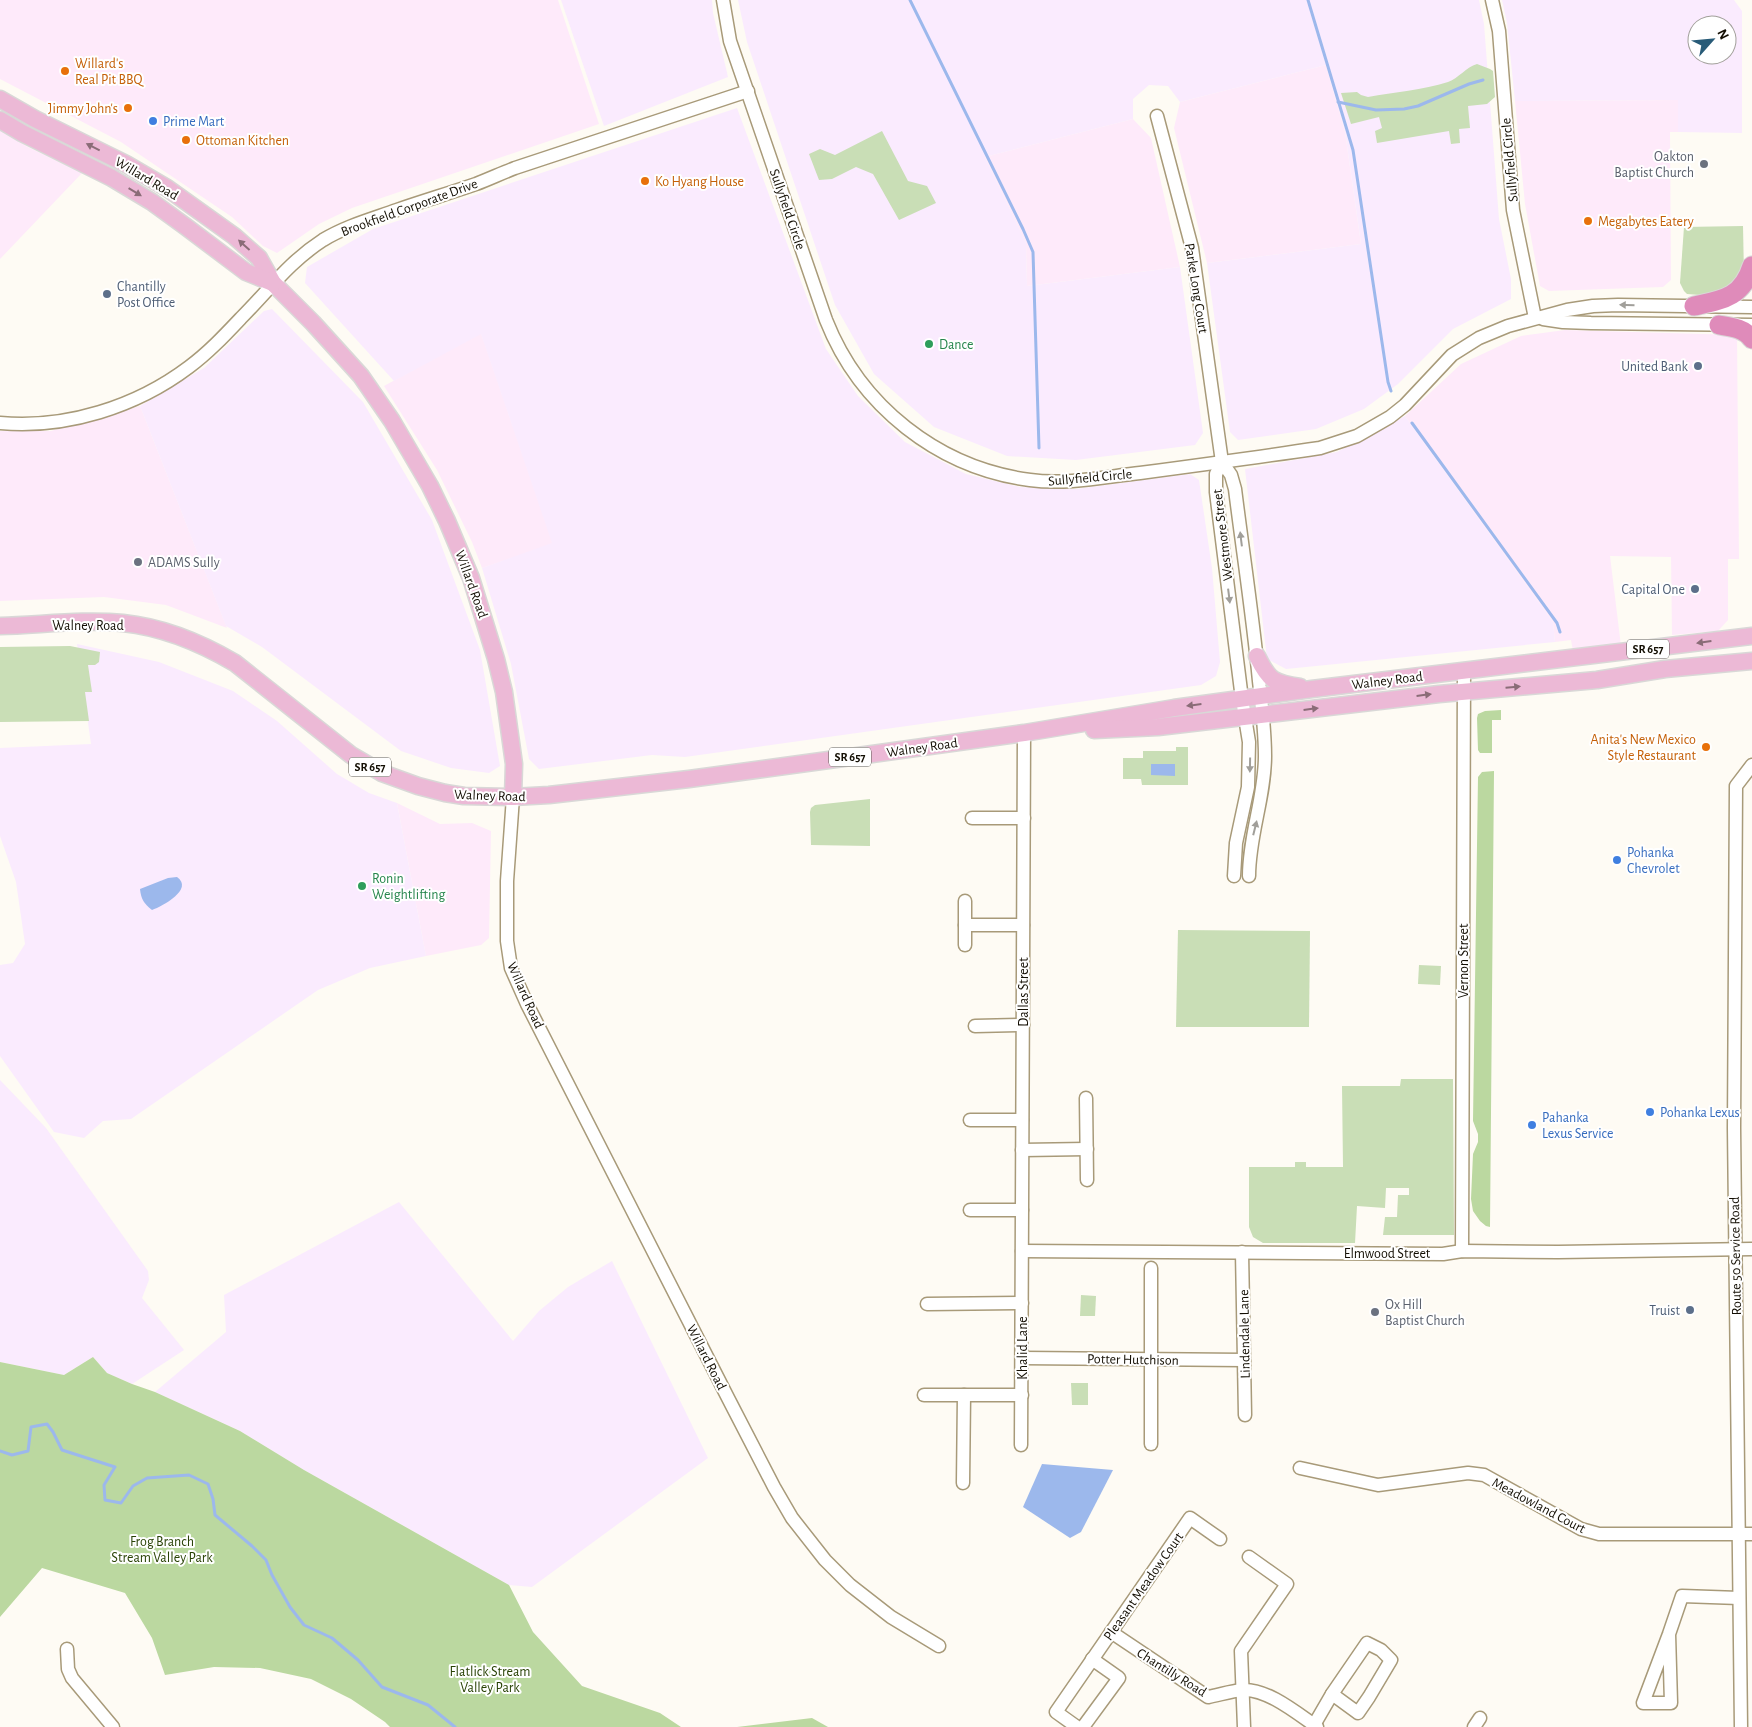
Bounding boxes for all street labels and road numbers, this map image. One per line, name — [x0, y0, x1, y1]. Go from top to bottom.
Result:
street label: Sullyfield Circle — [1499, 117, 1521, 203]
street label: Willard Road — [112, 155, 181, 203]
street label: Sullyfield Circle — [767, 167, 807, 251]
street label: Brookfield Corporate Drive — [339, 177, 480, 239]
street label: Parke Long Court — [1182, 242, 1210, 335]
street label: Sullyfield Circle — [1047, 467, 1133, 489]
street label: Westmore Street — [1210, 488, 1236, 581]
street label: Willard Road — [452, 549, 490, 620]
street label: Walney Road — [52, 619, 124, 633]
road number: SR 657 — [1627, 640, 1669, 659]
street label: Walney Road — [1351, 670, 1423, 692]
street label: Walney Road — [886, 736, 959, 760]
road number: SR 657 — [829, 748, 871, 766]
road number: SR 657 — [349, 758, 391, 776]
street label: Walney Road — [454, 788, 526, 804]
street label: Vernon Street — [1457, 923, 1471, 998]
street label: Dallas Street — [1017, 957, 1031, 1027]
street label: Willard Road — [504, 960, 546, 1031]
street label: Route 50 Service Road — [1728, 1197, 1744, 1315]
street label: Elmwood Street — [1344, 1247, 1431, 1261]
street label: Lindendale Lane — [1237, 1289, 1253, 1379]
street label: Khalid Lane — [1016, 1316, 1030, 1380]
street label: Willard Road — [684, 1323, 728, 1392]
street label: Potter Hutchison — [1087, 1352, 1179, 1368]
street label: Meadowland Court — [1490, 1475, 1588, 1537]
street label: Pleasant Meadow Court — [1101, 1530, 1187, 1643]
street label: Chantilly Road — [1134, 1646, 1209, 1700]

